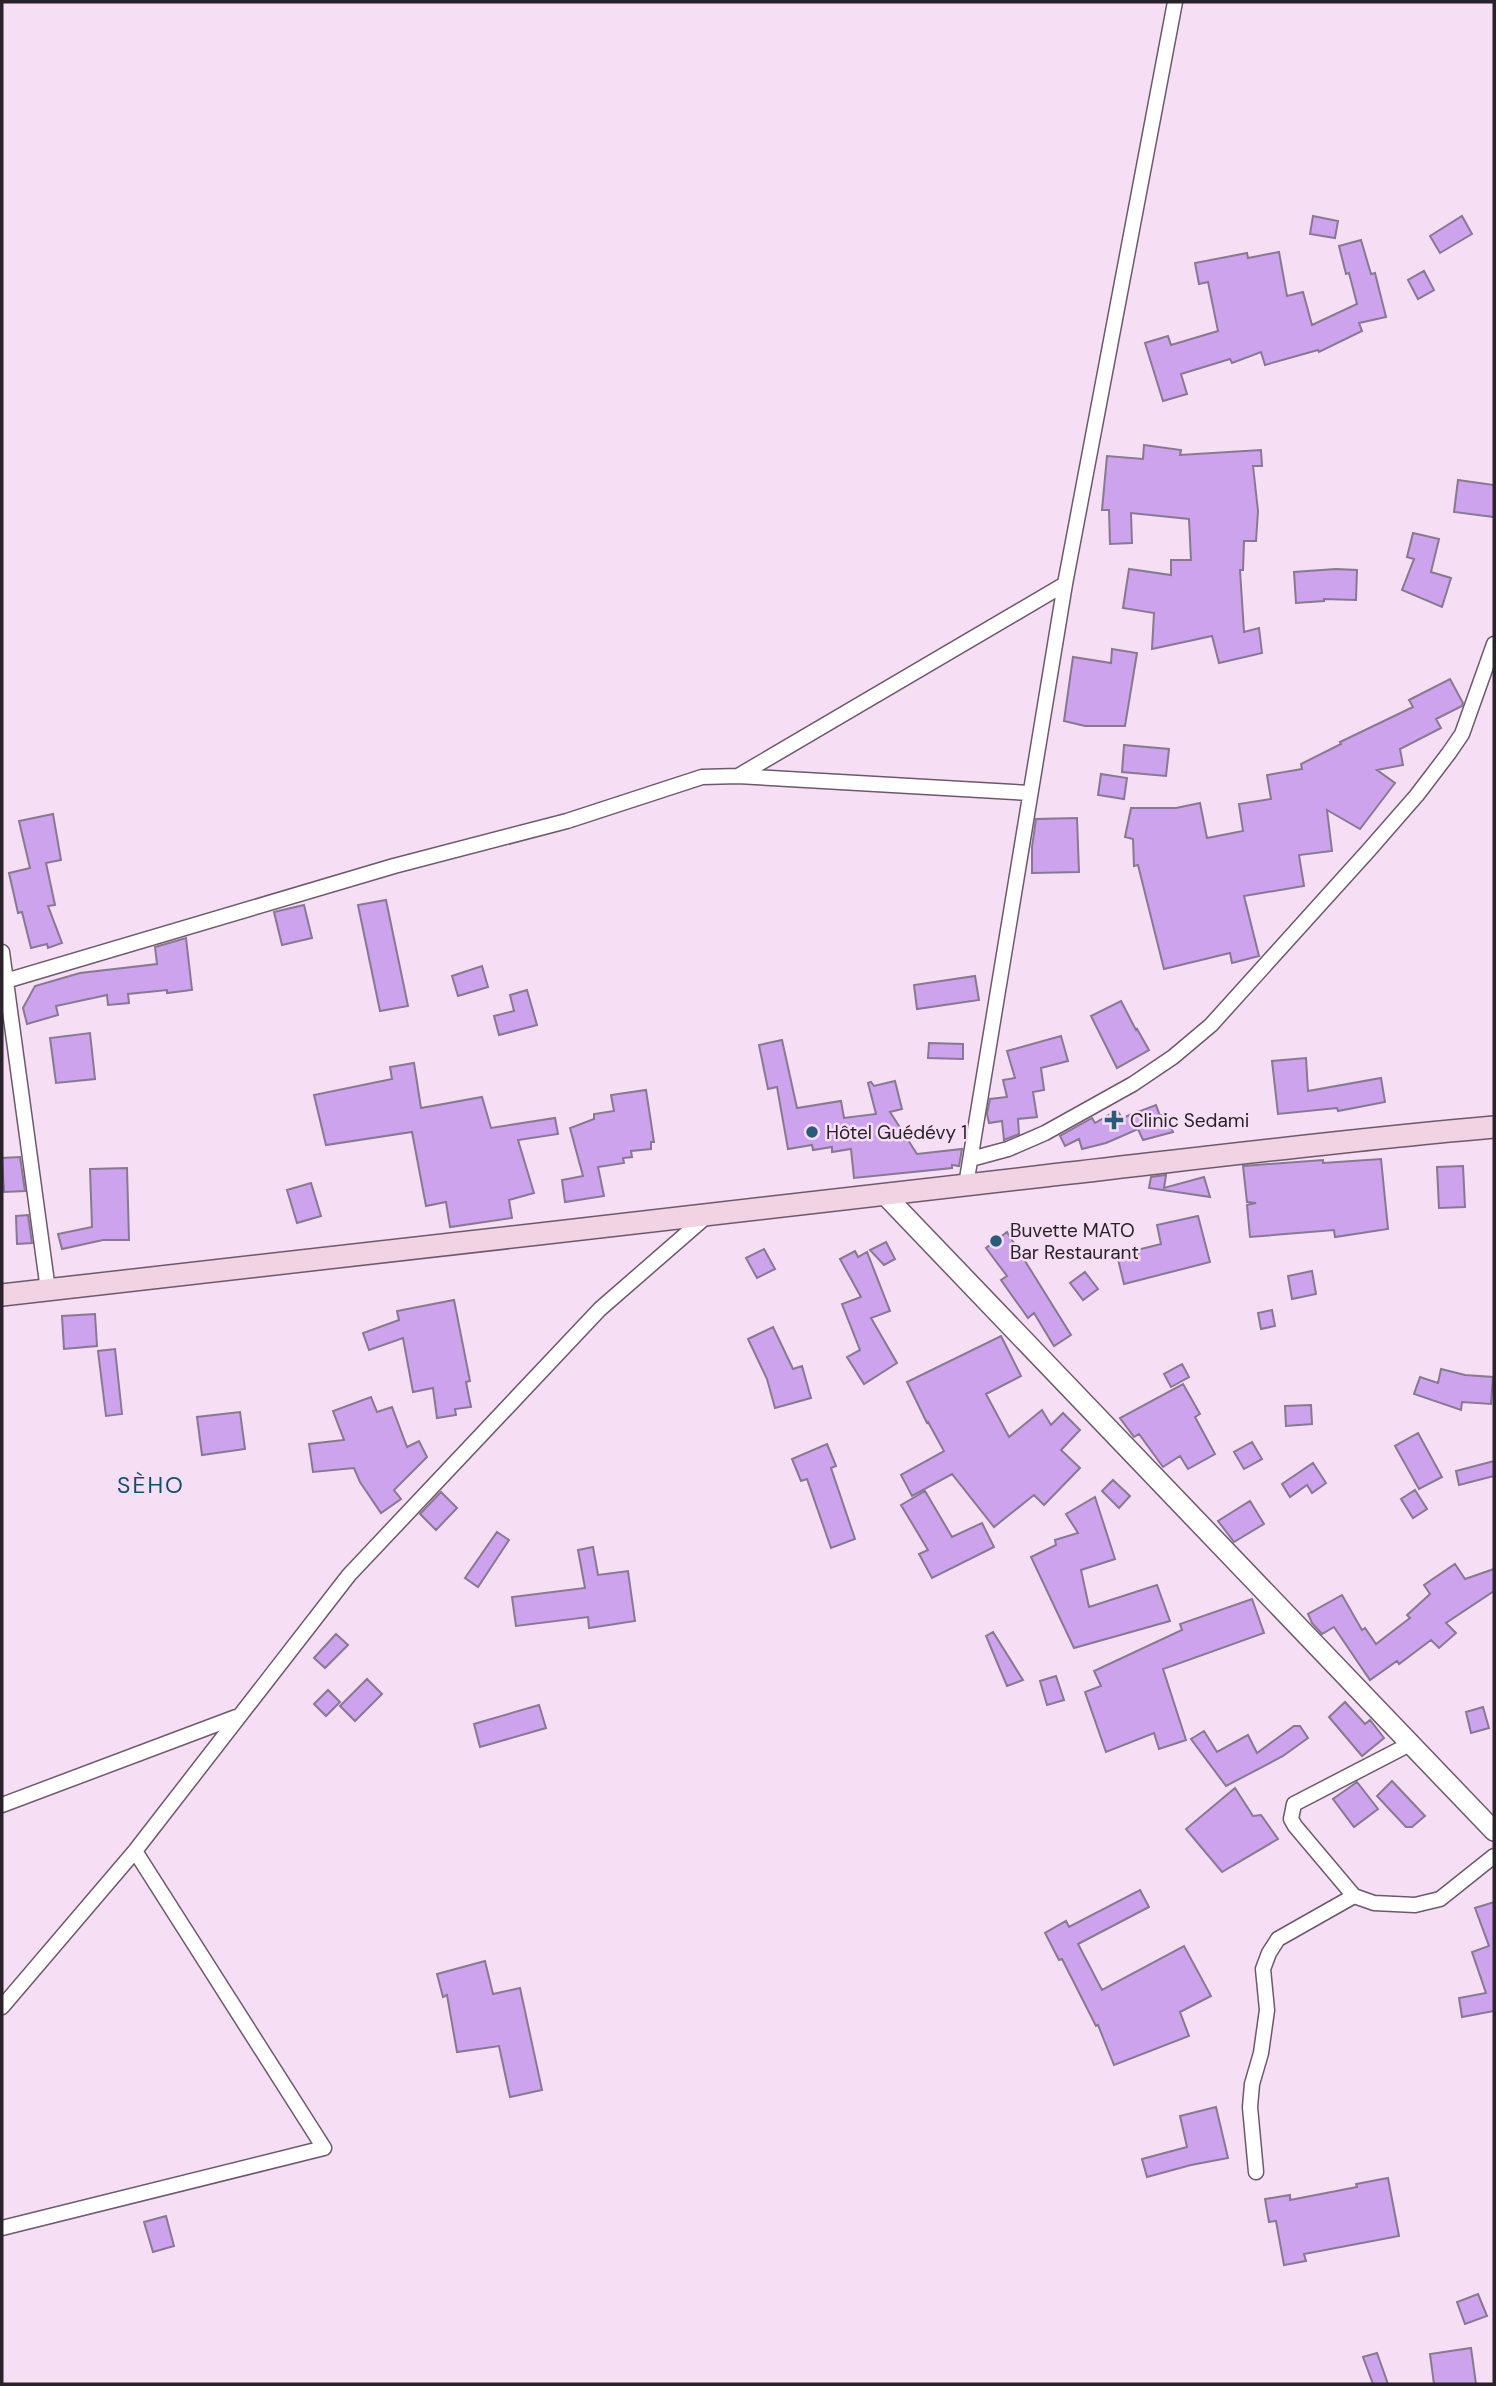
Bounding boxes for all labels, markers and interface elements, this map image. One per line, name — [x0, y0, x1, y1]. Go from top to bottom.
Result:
place label: Clinic Sedami — [1130, 1108, 1249, 1133]
marker: Clinic Sedami — [1104, 1110, 1124, 1130]
place label: Hôtel Guédévy 1 — [826, 1120, 967, 1145]
marker: Hôtel Guédévy 1 — [804, 1124, 820, 1140]
place label: Buvette MATO Bar Restaurant — [1010, 1218, 1139, 1265]
marker: Buvette MATO Bar Restaurant — [988, 1233, 1004, 1249]
district label: SÈHO — [117, 1470, 185, 1500]

